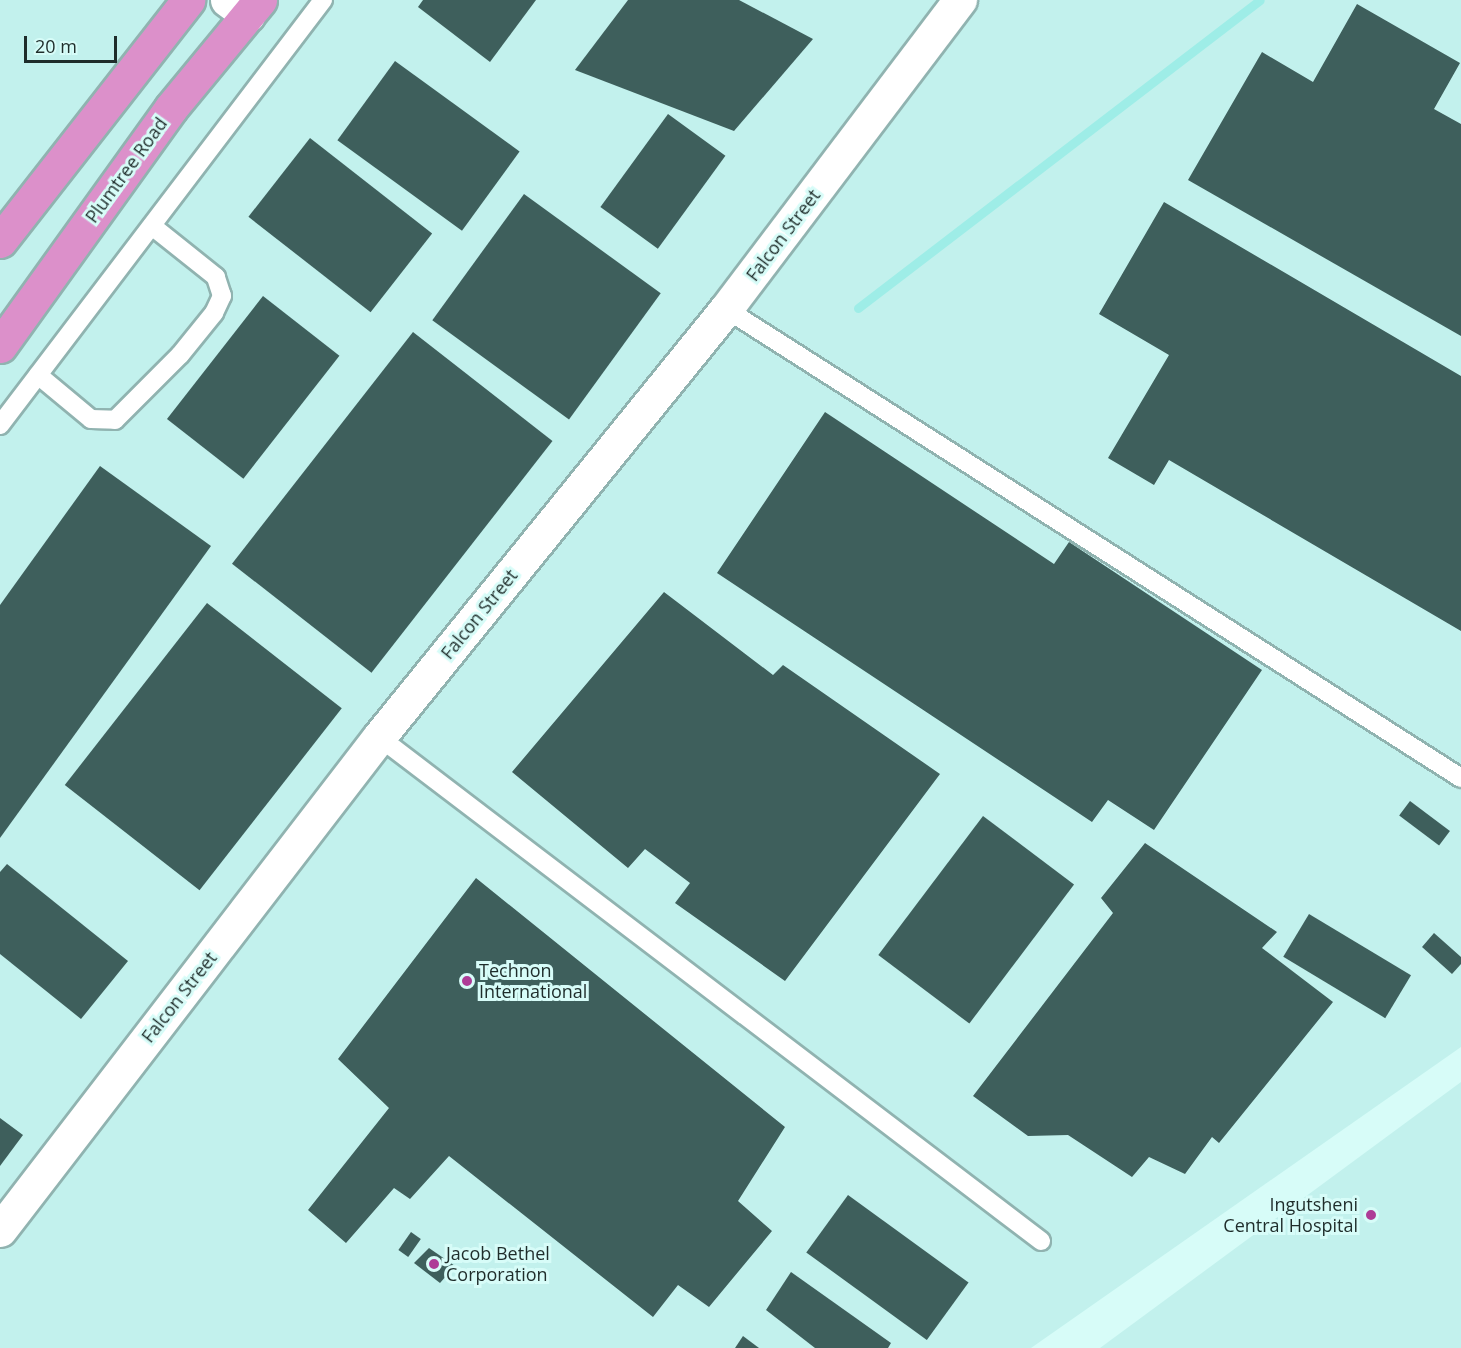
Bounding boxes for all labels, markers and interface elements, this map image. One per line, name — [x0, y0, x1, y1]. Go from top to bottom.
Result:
scale bar — [27, 24, 120, 62]
text: 20 m — [35, 34, 77, 58]
street label: Plumtree Road — [81, 113, 171, 227]
street label: Falcon Street — [741, 185, 825, 285]
street label: Falcon Street — [436, 565, 522, 663]
street label: Falcon Street — [137, 947, 221, 1047]
place label: Technon International — [479, 960, 587, 1002]
marker: Technon International — [460, 974, 474, 988]
place label: Ingutsheni Central Hospital — [1223, 1194, 1358, 1236]
marker: Ingutsheni Central Hospital — [1362, 1206, 1380, 1224]
place label: Jacob Bethel Corporation — [446, 1243, 550, 1286]
marker: Jacob Bethel Corporation — [427, 1257, 441, 1271]

